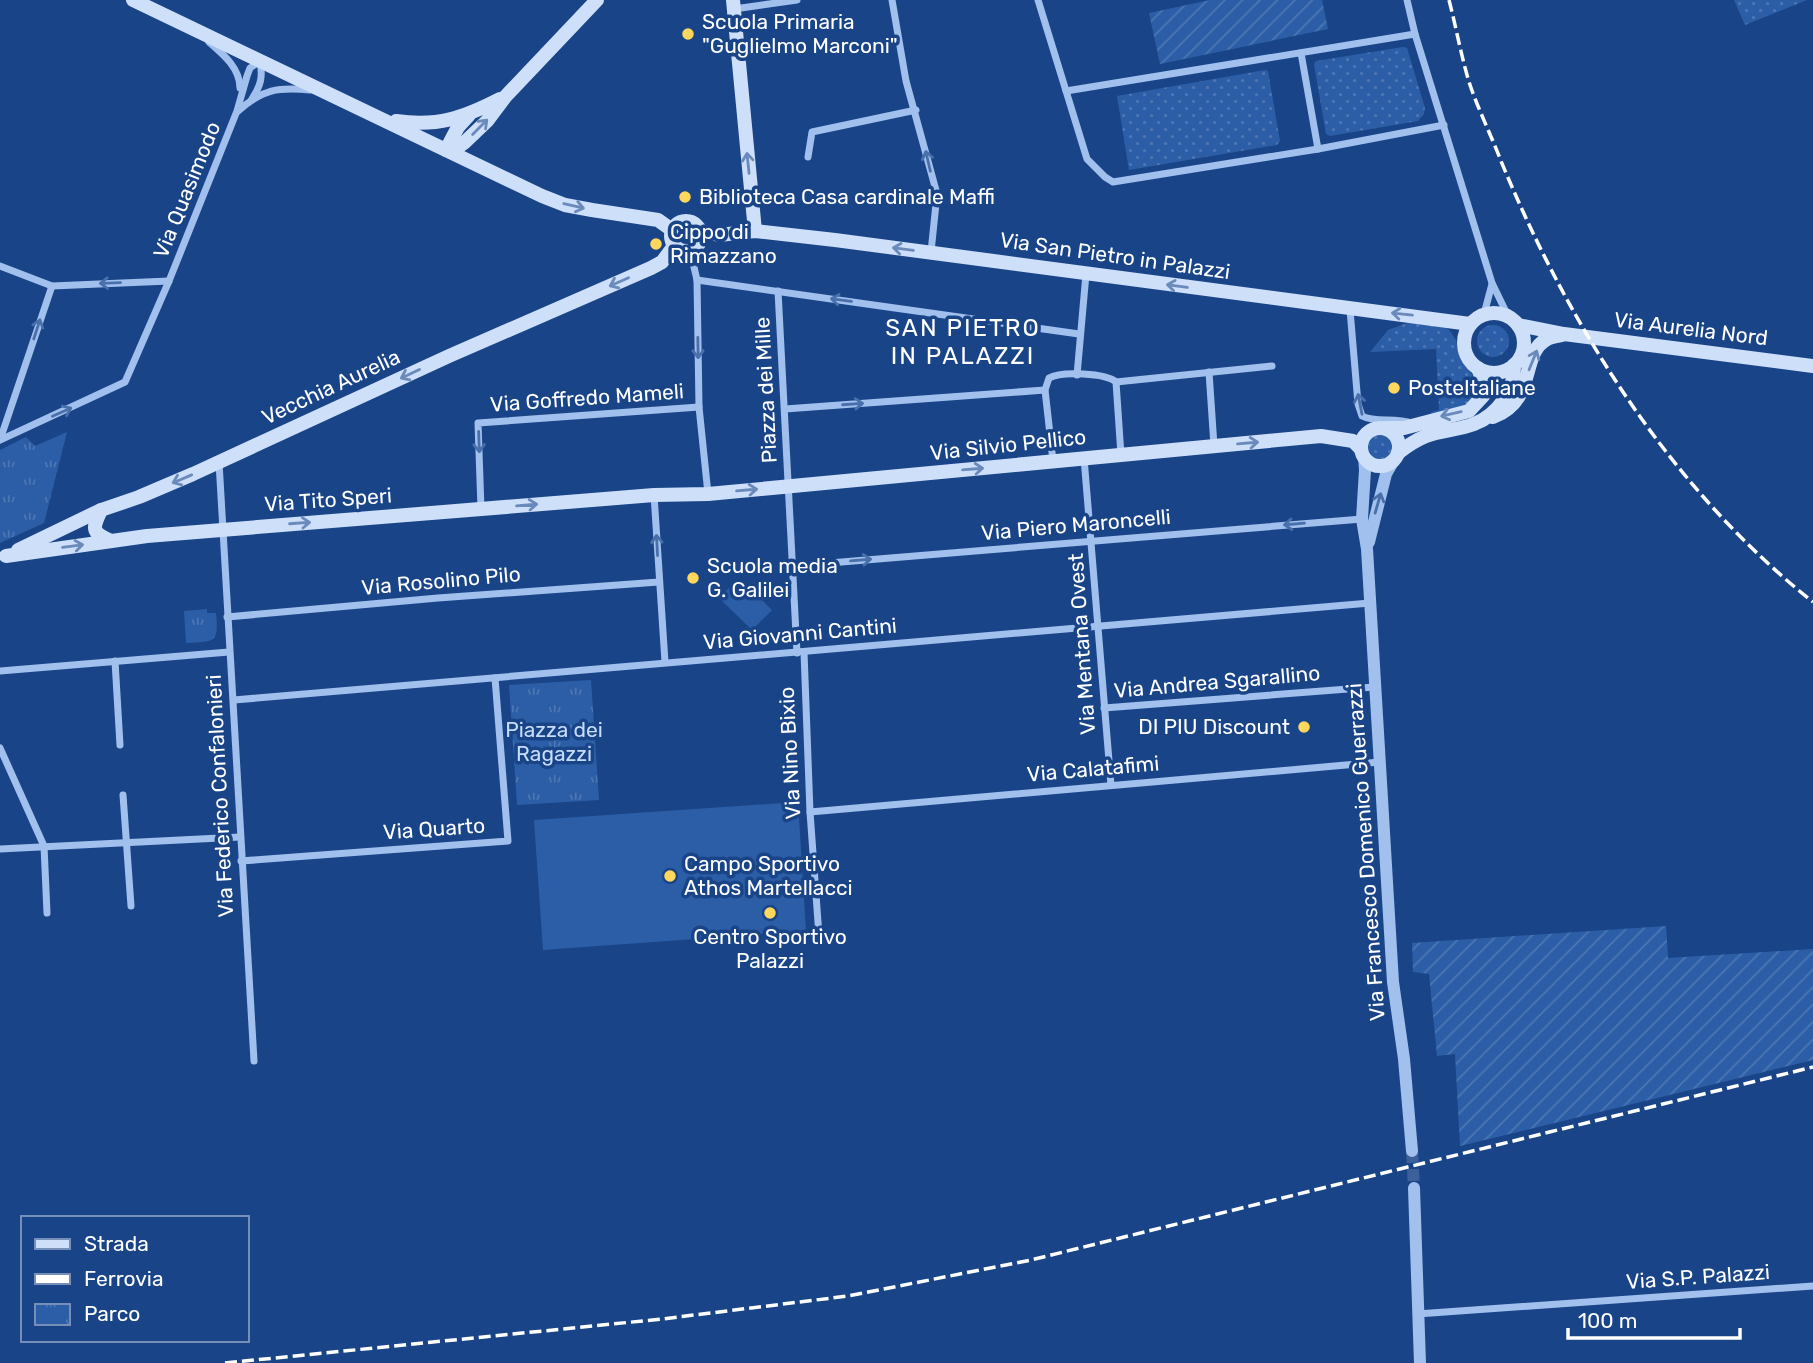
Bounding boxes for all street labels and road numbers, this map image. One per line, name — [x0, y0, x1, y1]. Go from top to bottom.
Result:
street label: Via Quasimodo — [148, 118, 225, 262]
street label: Via San Pietro in Palazzi — [998, 227, 1232, 284]
street label: Via Aurelia Nord — [1613, 307, 1769, 350]
street label: Piazza dei Mille — [749, 316, 782, 464]
street label: Vecchia Aurelia — [258, 344, 404, 429]
street label: Via Goffredo Mameli — [489, 378, 685, 417]
street label: Via Silvio Pellico — [929, 424, 1087, 465]
street label: Via Tito Speri — [263, 483, 393, 516]
street label: Via Piero Maroncelli — [980, 504, 1172, 545]
street label: Via Mentana Ovest — [1063, 552, 1100, 736]
street label: Via Rosolino Pilo — [360, 561, 522, 600]
street label: Via Giovanni Cantini — [702, 613, 898, 654]
street label: Via Andrea Sgarallino — [1113, 660, 1321, 703]
street label: Via Federico Confalonieri — [201, 674, 238, 918]
street label: Via Francesco Domenico Guerrazzi — [1341, 682, 1390, 1022]
street label: Via Nino Bixio — [774, 686, 805, 820]
street label: Via Calatafimi — [1026, 750, 1160, 787]
street label: Via Quarto — [382, 812, 486, 845]
street label: Via S.P. Palazzi — [1625, 1259, 1771, 1294]

